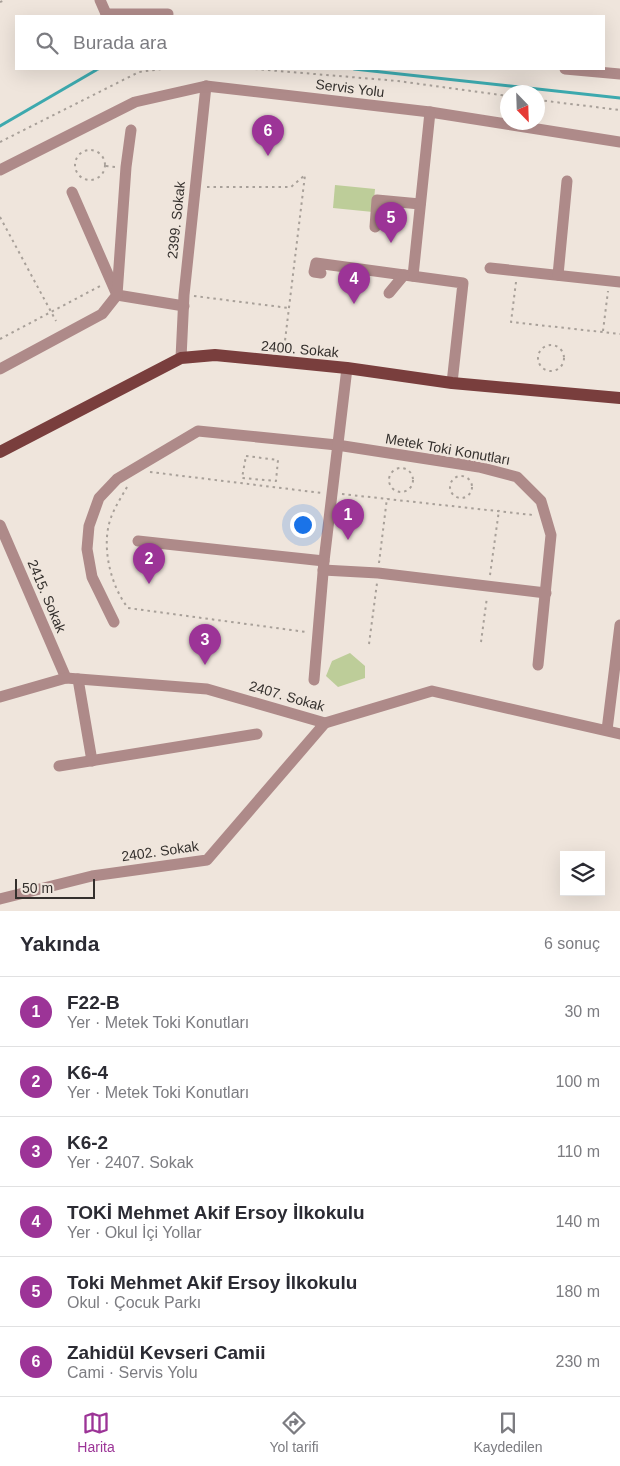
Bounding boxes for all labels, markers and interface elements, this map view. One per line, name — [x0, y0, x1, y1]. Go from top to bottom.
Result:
search box — [15, 15, 605, 70]
icon: search — [33, 29, 61, 57]
text: Burada ara — [73, 32, 167, 53]
street label: Servis Yolu — [315, 76, 385, 100]
north arrow — [500, 85, 545, 130]
pin: 6 — [252, 115, 284, 156]
street label: 2399. Sokak — [164, 179, 188, 260]
pin: 5 — [375, 202, 407, 243]
pin: 4 — [338, 263, 370, 304]
street label: 2400. Sokak — [261, 338, 340, 360]
street label: Metek Toki Konutları — [384, 430, 512, 468]
pin: 1 — [332, 499, 364, 540]
your location — [290, 512, 316, 538]
pin: 2 — [133, 543, 165, 584]
street label: 2415. Sokak — [24, 557, 70, 636]
pin: 3 — [189, 624, 221, 665]
street label: 2407. Sokak — [247, 678, 328, 715]
street label: 2402. Sokak — [120, 838, 201, 864]
map controls — [560, 851, 605, 896]
button: layers — [560, 851, 605, 896]
scale bar — [15, 876, 95, 899]
text: 50 m — [22, 880, 53, 896]
text: Yakında — [20, 932, 99, 955]
text: 6 sonuç — [544, 935, 600, 952]
text: F22-B — [67, 992, 120, 1013]
text: 1 — [32, 1003, 40, 1020]
text: 30 m — [564, 1003, 600, 1020]
text: Yer · Metek Toki Konutları — [67, 1014, 249, 1031]
text: K6-4 — [67, 1062, 108, 1083]
text: 2 — [32, 1073, 40, 1090]
text: 100 m — [556, 1073, 600, 1090]
text: Yer · Metek Toki Konutları — [67, 1084, 249, 1101]
text: K6-2 — [67, 1132, 108, 1153]
text: 3 — [32, 1143, 40, 1160]
text: 110 m — [557, 1143, 600, 1160]
text: Yer · 2407. Sokak — [67, 1154, 194, 1171]
text: TOKİ Mehmet Akif Ersoy İlkokulu — [67, 1202, 365, 1223]
text: 4 — [32, 1213, 40, 1230]
text: 140 m — [556, 1213, 600, 1230]
text: Yer · Okul İçi Yollar — [67, 1224, 202, 1241]
text: Toki Mehmet Akif Ersoy İlkokulu — [67, 1272, 357, 1293]
text: 5 — [32, 1283, 40, 1300]
text: 180 m — [556, 1283, 600, 1300]
text: Okul · Çocuk Parkı — [67, 1294, 201, 1311]
text: Zahidül Kevseri Camii — [67, 1342, 266, 1363]
text: 6 — [32, 1353, 40, 1370]
text: 230 m — [556, 1353, 600, 1370]
text: Cami · Servis Yolu — [67, 1364, 198, 1381]
tab: Harita — [77, 1409, 115, 1455]
tab: Yol tarifi — [269, 1409, 319, 1455]
tab: Kaydedilen — [473, 1409, 543, 1455]

